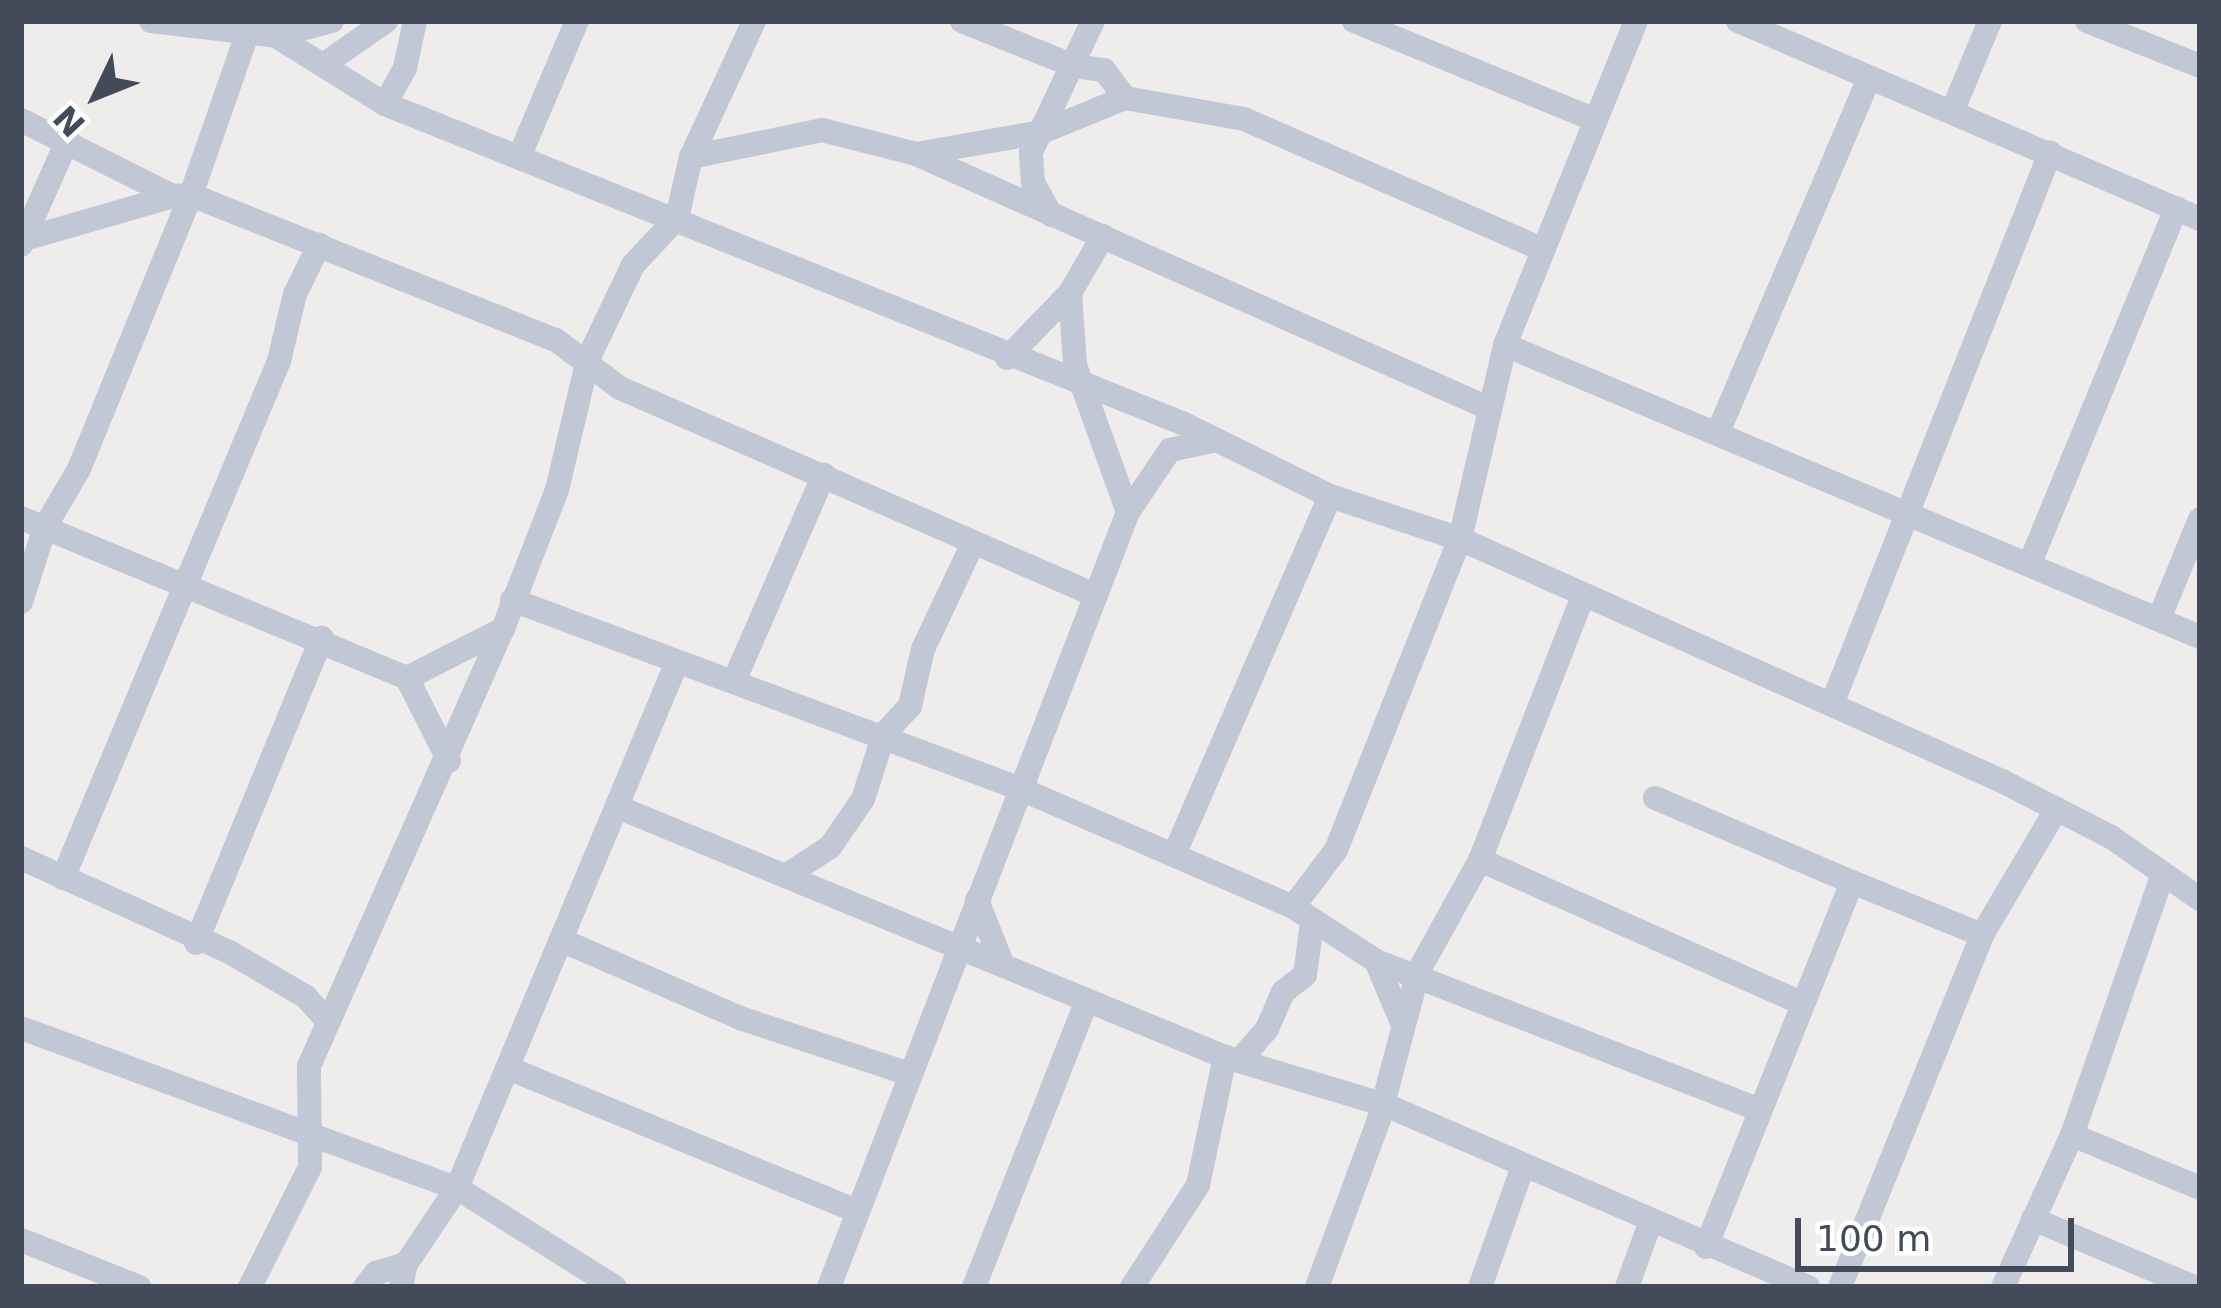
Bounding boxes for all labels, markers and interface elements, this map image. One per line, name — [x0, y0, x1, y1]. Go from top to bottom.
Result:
north arrow — [36, 36, 156, 156]
text: N — [46, 97, 93, 144]
scale bar — [1801, 1194, 2080, 1268]
text: 100 m — [1816, 1218, 1931, 1259]

